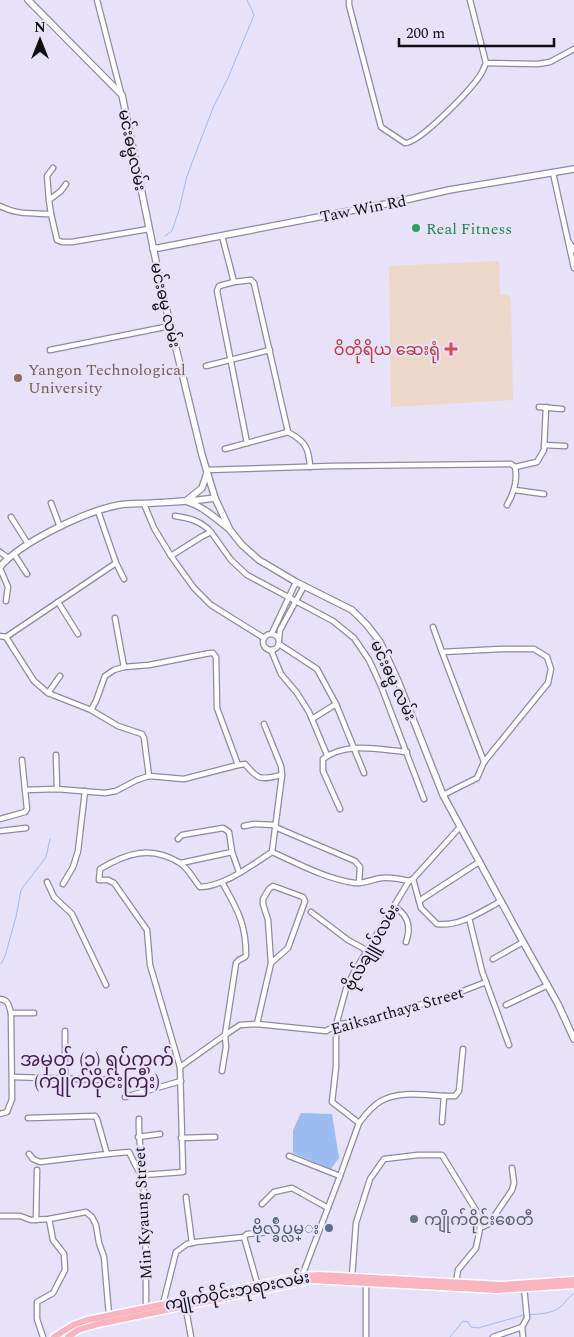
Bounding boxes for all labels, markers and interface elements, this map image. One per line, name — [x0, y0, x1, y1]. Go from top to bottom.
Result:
north arrow — [15, 15, 65, 65]
scale bar — [399, 15, 554, 47]
text: N — [34, 17, 46, 38]
text: 200 m — [406, 22, 445, 45]
street label: မင်းဓမ္မလမ်း — [110, 107, 152, 193]
street label: Taw Win Rd — [318, 189, 408, 229]
place label: Real Fitness — [426, 217, 512, 241]
marker: Real Fitness — [410, 222, 422, 234]
street label: မင်းဓမ္မ လမ်း — [142, 260, 186, 350]
place label: ဝိတိုရိယ ဆေးရုံ — [334, 338, 440, 364]
marker: ဝိတိုရိယ ဆေးရုံ — [444, 342, 458, 356]
place label: Yangon Technological University — [28, 358, 186, 400]
marker: Yangon Technological University — [12, 372, 24, 384]
street label: မင်းဓမ္မ လမ်း — [363, 636, 422, 725]
street label: ဗိုလ်ချူပ်လမ်း — [338, 900, 407, 996]
street label: Eaiksarthaya Street — [328, 980, 467, 1041]
district label: အမှတ် (၃) ရပ်ကွက် (ကျိုက်ဝိုင်းကြီး) — [20, 1045, 174, 1098]
street label: Min Kyaung Street — [128, 1146, 158, 1280]
place label: ကျိုက်ဝိုင်းစေတီ — [424, 1208, 534, 1234]
marker: ကျိုက်ဝိုင်းစေတီ — [408, 1213, 420, 1225]
place label: ဗိုလ္ခ်ဳပ္လမ္း — [252, 1217, 319, 1243]
marker: ဗိုလ္ခ်ဳပ္လမ္း — [323, 1222, 335, 1234]
street label: ကျိုက်ဝိုင်းဘုရားလမ်း — [163, 1265, 312, 1319]

